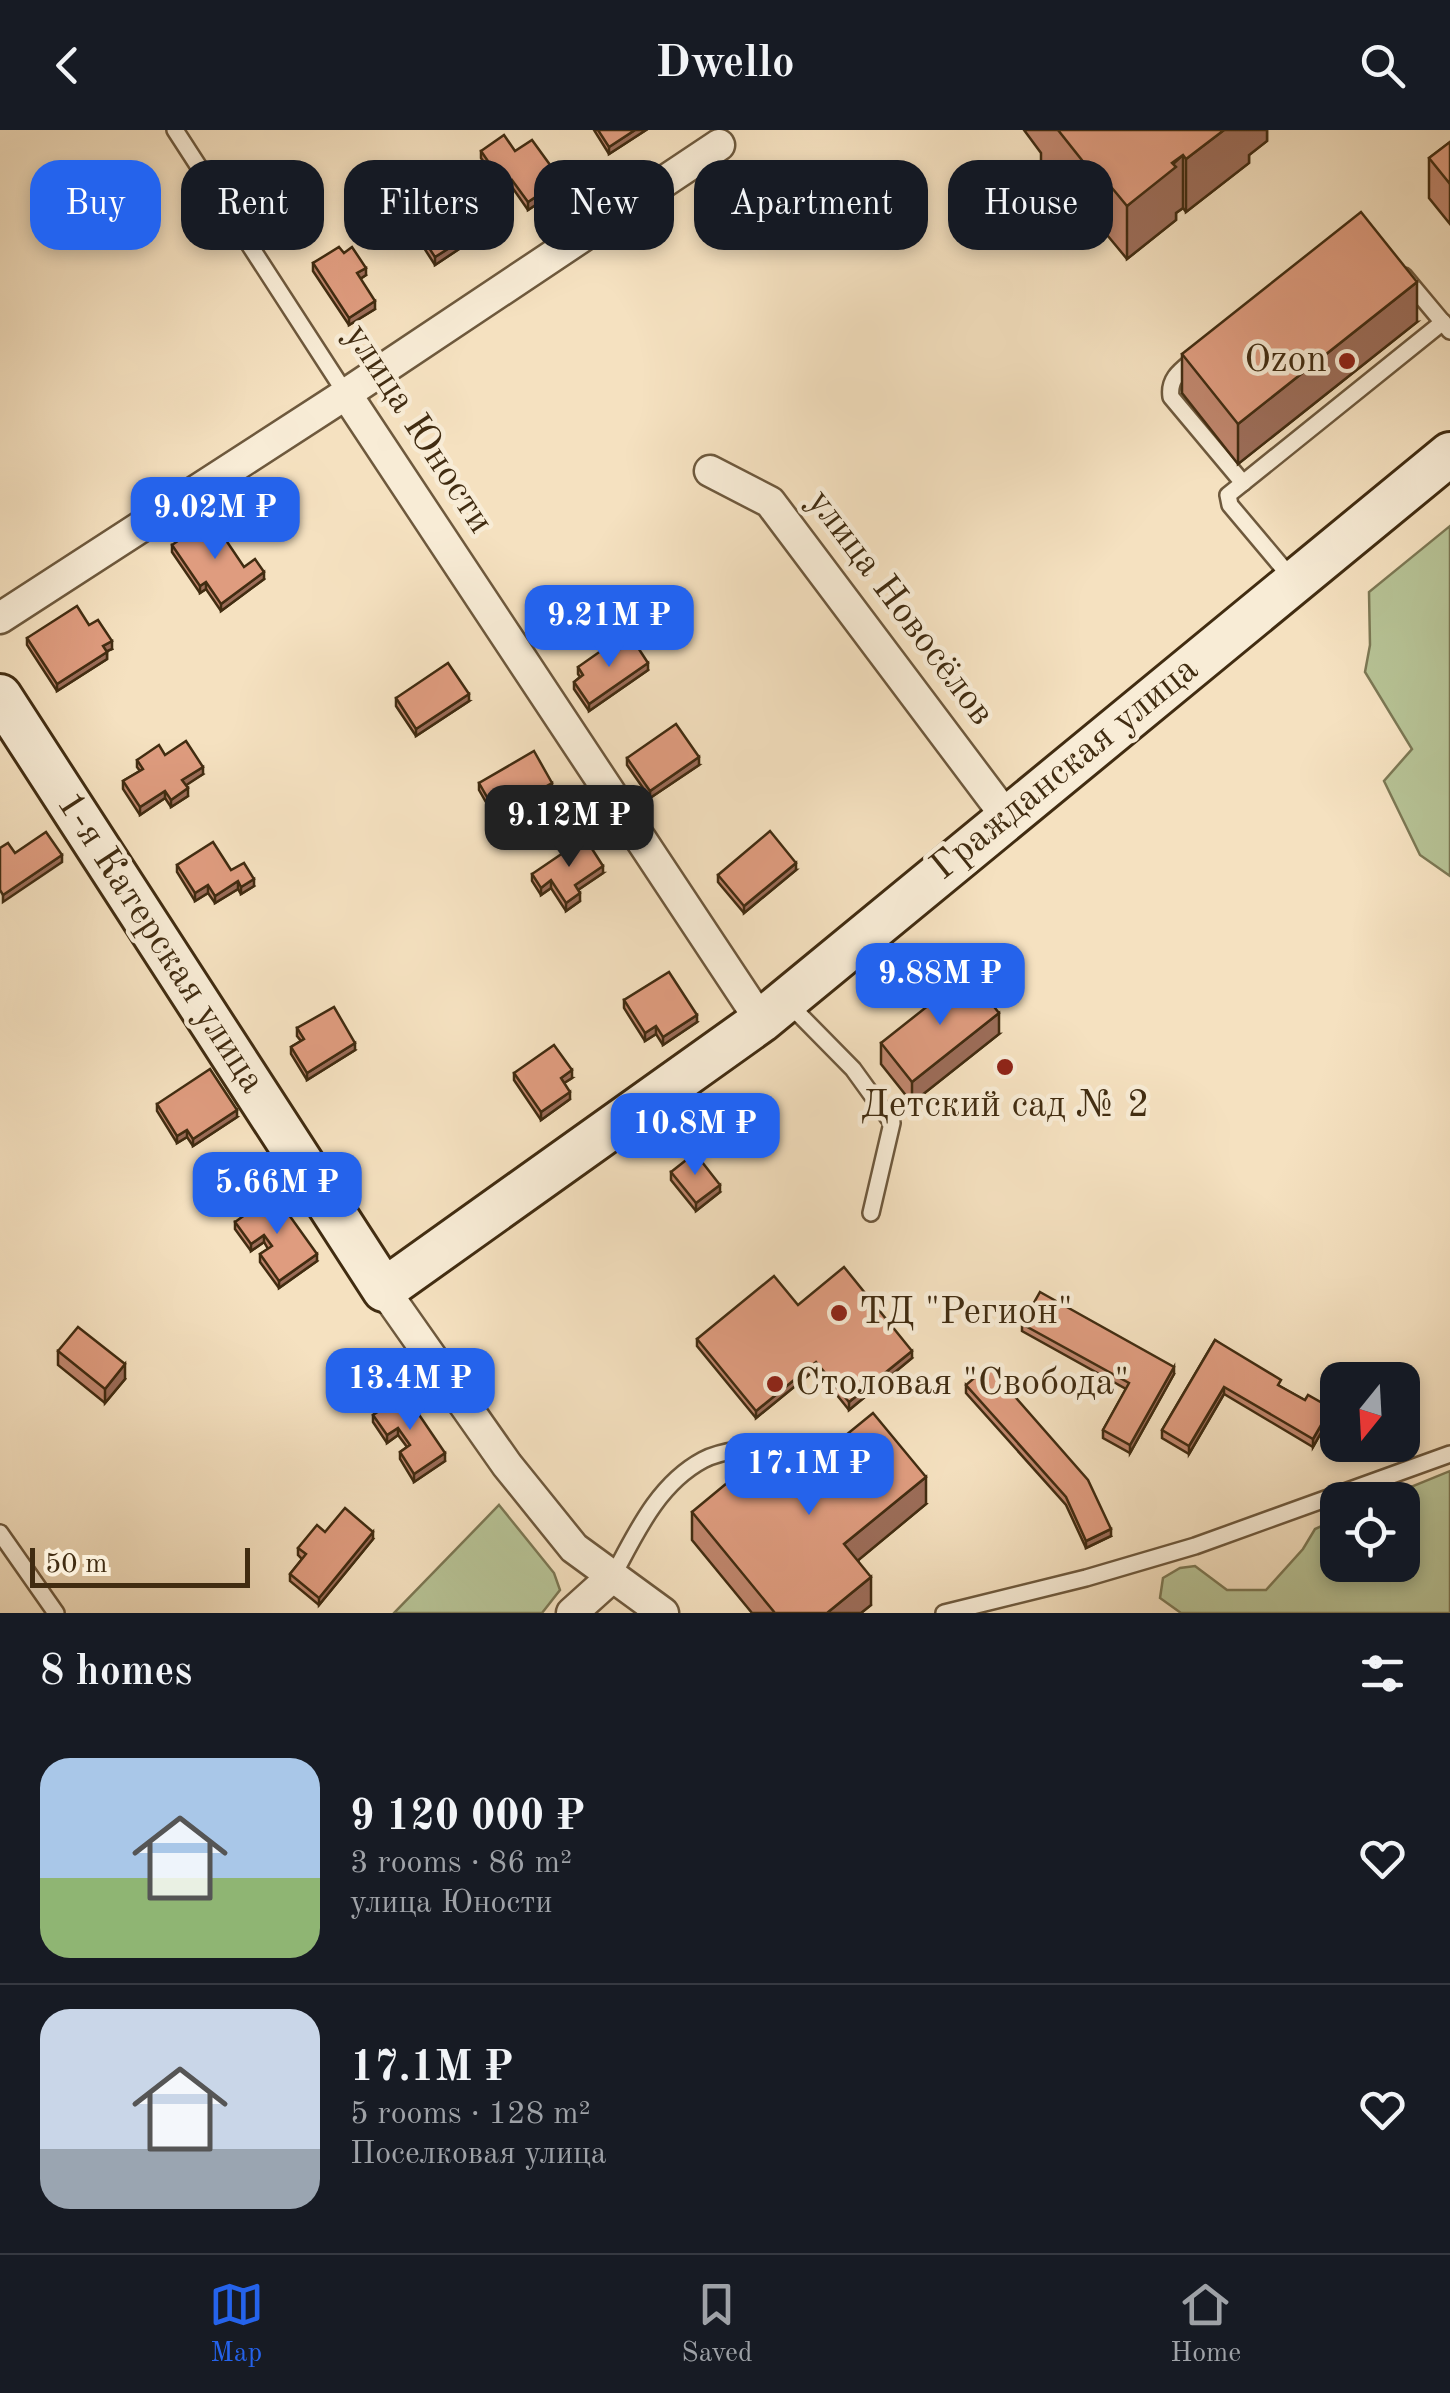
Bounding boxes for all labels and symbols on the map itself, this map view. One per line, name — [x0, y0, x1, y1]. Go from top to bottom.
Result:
street label: улица Юности — [337, 318, 499, 540]
place label: Ozon — [1244, 342, 1327, 380]
marker: Ozon — [1336, 350, 1358, 372]
pin: 9.02M ₽ — [123, 477, 307, 562]
street label: улица Новосёлов — [799, 483, 1001, 733]
pin: 9.21M ₽ — [517, 585, 701, 670]
street label: Гражданская улица — [925, 650, 1206, 888]
pin: 9.12M ₽ — [477, 785, 661, 870]
street label: 1-я Катерская улица — [49, 786, 271, 1100]
pin: 9.88M ₽ — [848, 943, 1032, 1028]
marker: Детский сад № 2 — [994, 1056, 1016, 1078]
place label: Детский сад № 2 — [861, 1087, 1149, 1125]
pin: 10.8M ₽ — [603, 1093, 787, 1178]
pin: 5.66M ₽ — [185, 1152, 369, 1237]
place label: ТД "Регион" — [859, 1294, 1073, 1332]
marker: ТД "Регион" — [828, 1302, 850, 1324]
pin: 13.4M ₽ — [318, 1348, 502, 1433]
north arrow — [1320, 1362, 1420, 1462]
place label: Столовая "Свобода" — [795, 1365, 1129, 1403]
marker: Столовая "Свобода" — [764, 1373, 786, 1395]
pin: 17.1M ₽ — [717, 1433, 901, 1518]
scale bar — [30, 1543, 250, 1588]

